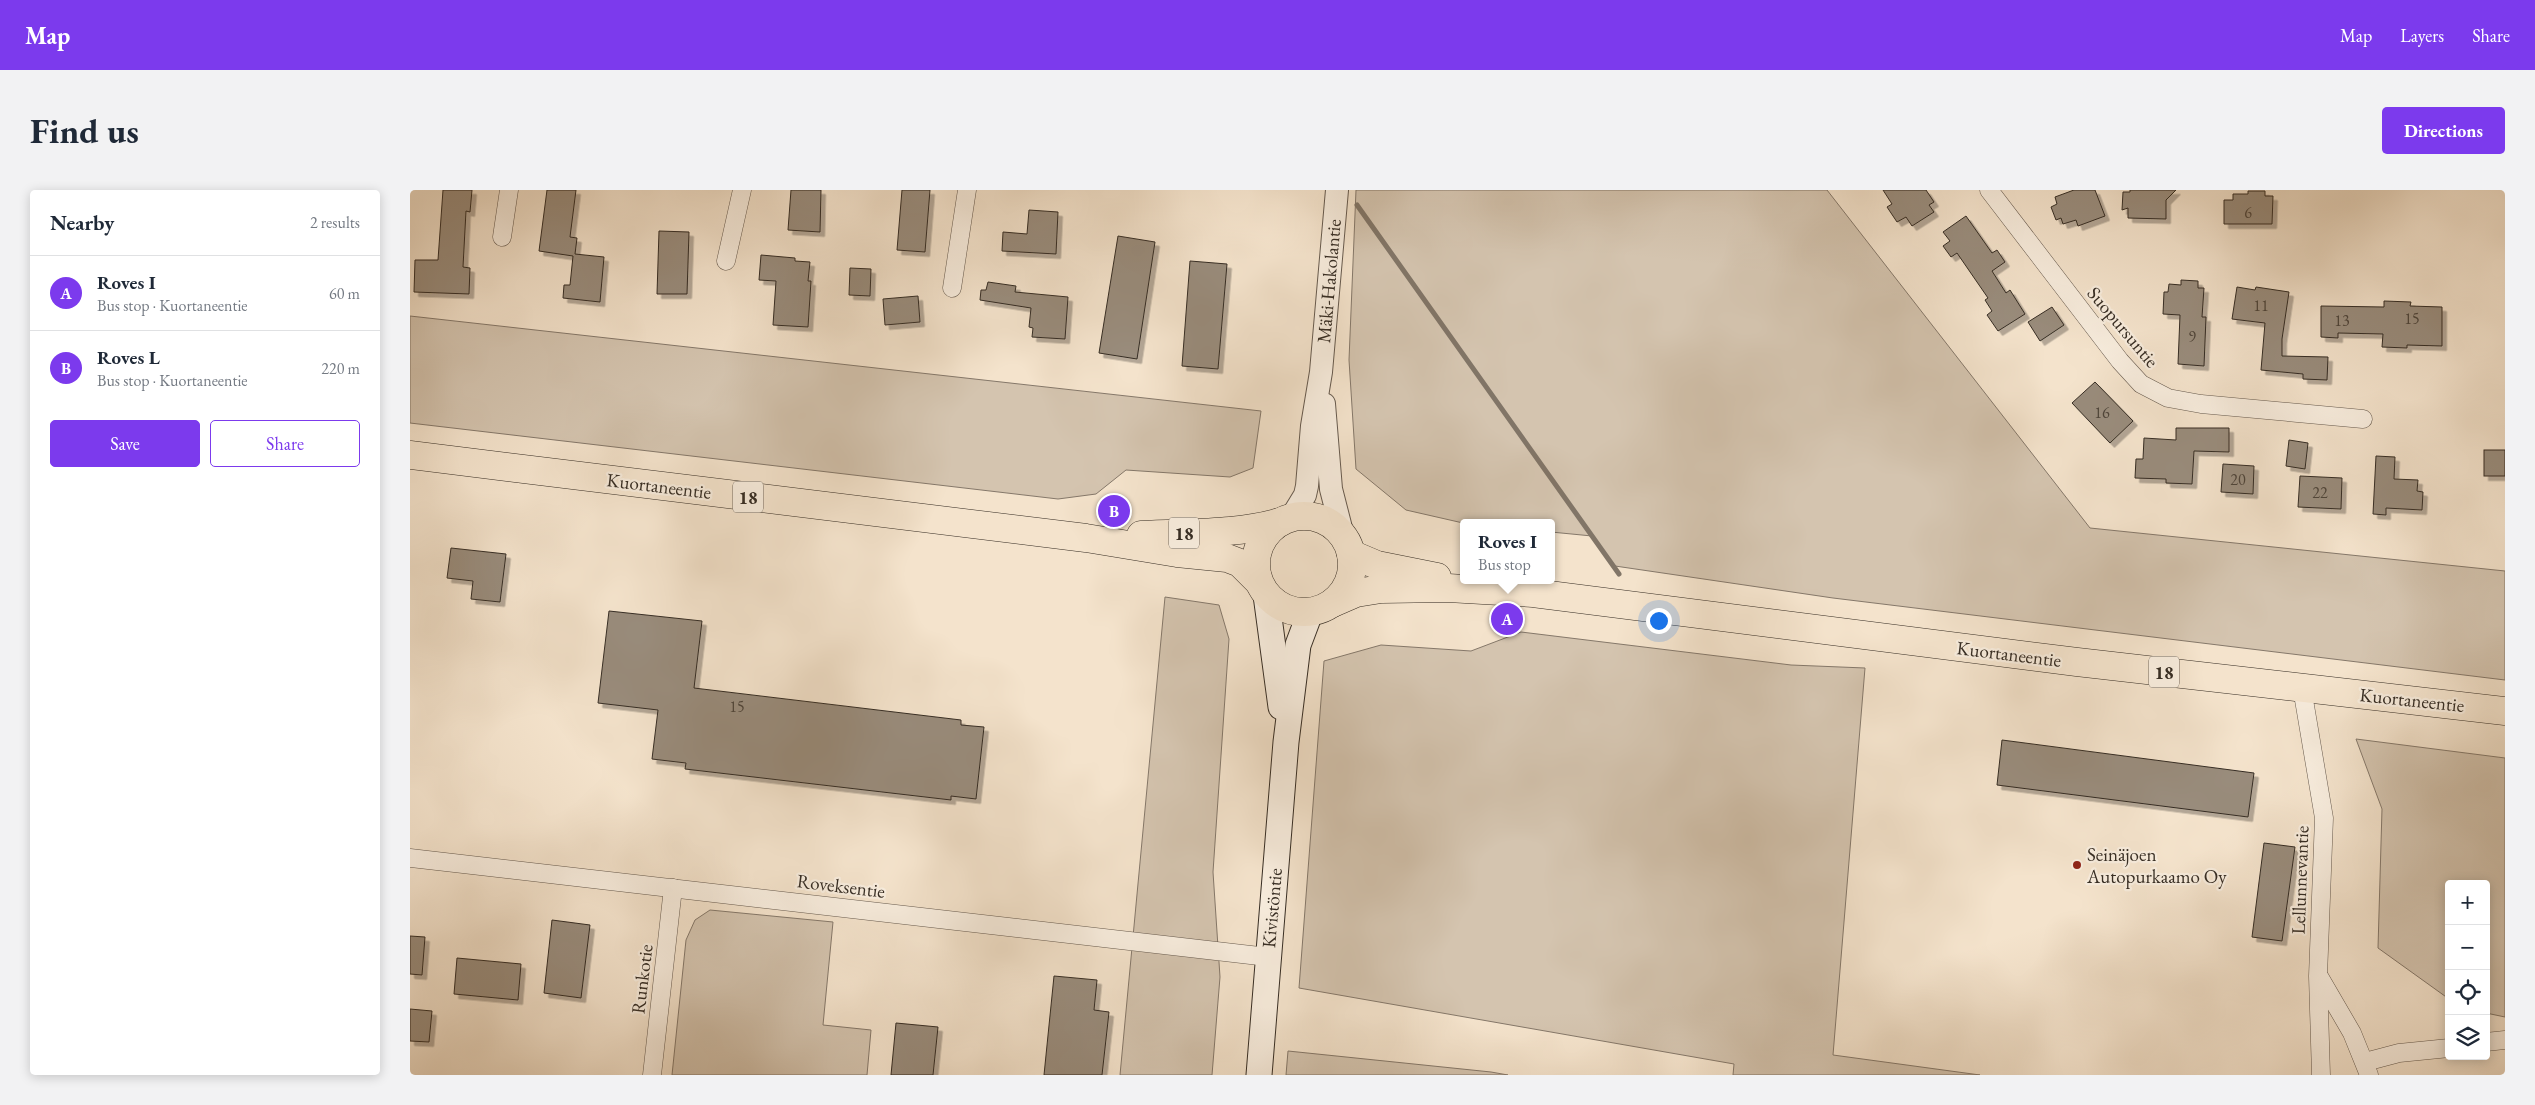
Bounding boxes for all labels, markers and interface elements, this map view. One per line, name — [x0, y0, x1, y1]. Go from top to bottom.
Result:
text: Map — [25, 20, 70, 51]
text: Map — [2340, 24, 2372, 47]
text: Layers — [2400, 24, 2444, 47]
text: Share — [2472, 24, 2510, 47]
button: Directions — [2382, 107, 2505, 154]
text: Find us — [30, 108, 139, 153]
house number: 6 — [2244, 202, 2252, 223]
text: Nearby — [50, 209, 114, 236]
text: 2 results — [310, 212, 360, 233]
street label: Mäki-Hakolantie — [1311, 218, 1347, 344]
text: Roves I — [97, 270, 156, 295]
street label: Suopursuntie — [2082, 281, 2164, 373]
text: A — [60, 283, 72, 304]
text: 60 m — [329, 283, 360, 304]
text: Bus stop · Kuortaneentie — [97, 295, 248, 316]
house number: 11 — [2253, 295, 2269, 316]
house number: 15 — [2404, 308, 2420, 329]
house number: 13 — [2334, 310, 2350, 331]
house number: 9 — [2188, 326, 2196, 347]
text: Roves L — [97, 345, 160, 370]
text: B — [61, 358, 71, 379]
text: 220 m — [321, 358, 360, 379]
text: Bus stop · Kuortaneentie — [97, 370, 248, 391]
house number: 16 — [2094, 402, 2110, 423]
button: Save — [50, 420, 200, 467]
button: Share — [210, 420, 360, 467]
street label: Kuortaneentie — [605, 467, 713, 505]
house number: 20 — [2230, 469, 2246, 490]
road number: 18 — [733, 482, 763, 512]
house number: 22 — [2312, 482, 2328, 503]
pin: B — [1098, 492, 1130, 530]
road number: 18 — [1169, 518, 1199, 548]
popup — [1460, 519, 1555, 584]
text: Roves I — [1478, 529, 1537, 554]
text: Bus stop — [1478, 554, 1531, 575]
pin: A — [1491, 600, 1523, 638]
your location — [1646, 608, 1672, 634]
street label: Kuortaneentie — [1955, 635, 2063, 673]
road number: 18 — [2149, 657, 2179, 688]
street label: Kuortaneentie — [2358, 682, 2466, 718]
house number: 15 — [729, 696, 745, 717]
street label: Lellunnevantie — [2286, 825, 2314, 935]
place label: Seinäjoen Autopurkaamo Oy — [2086, 842, 2227, 889]
marker: Seinäjoen Autopurkaamo Oy — [2071, 859, 2083, 871]
street label: Kivistöntie — [1256, 867, 1288, 949]
street label: Roveksentie — [796, 868, 886, 904]
map controls — [2445, 880, 2490, 1060]
button: + — [2445, 880, 2490, 925]
button: − — [2445, 925, 2490, 970]
street label: Runkotie — [625, 943, 659, 1015]
button: locate — [2445, 970, 2490, 1015]
button: layers — [2445, 1015, 2490, 1060]

